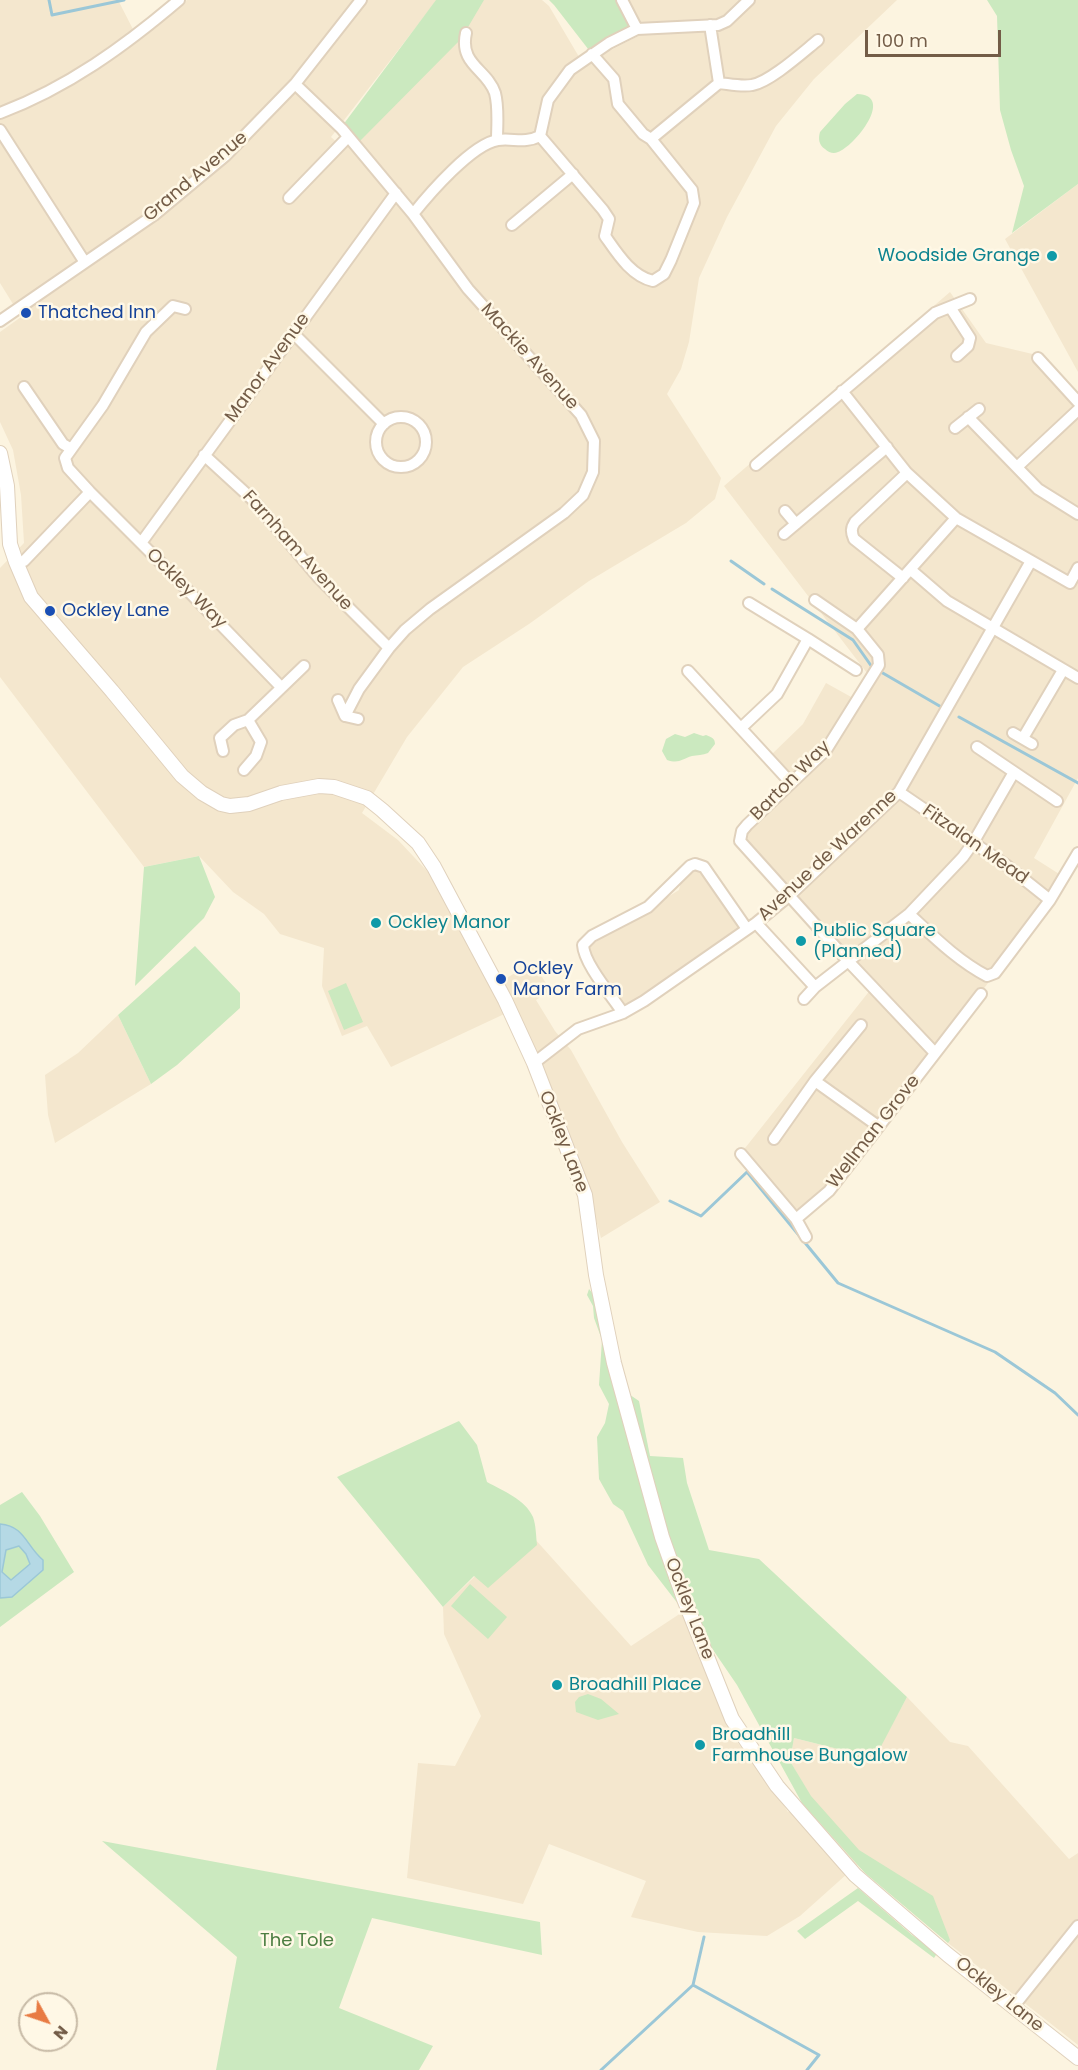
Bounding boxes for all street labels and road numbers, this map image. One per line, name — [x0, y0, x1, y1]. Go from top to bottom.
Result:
street label: Grand Avenue — [140, 127, 252, 227]
street label: Mackie Avenue — [476, 299, 582, 415]
street label: Manor Avenue — [221, 309, 315, 427]
street label: Farnham Avenue — [237, 487, 357, 615]
street label: Ockley Way — [141, 544, 231, 634]
street label: Barton Way — [747, 737, 835, 825]
street label: Avenue de Warenne — [754, 786, 902, 926]
street label: Fitzalan Mead — [918, 800, 1032, 890]
street label: Wellman Grove — [823, 1071, 925, 1193]
street label: Ockley Lane — [534, 1088, 592, 1196]
street label: Ockley Lane — [660, 1555, 718, 1663]
street label: Ockley Lane — [950, 1953, 1048, 2037]

